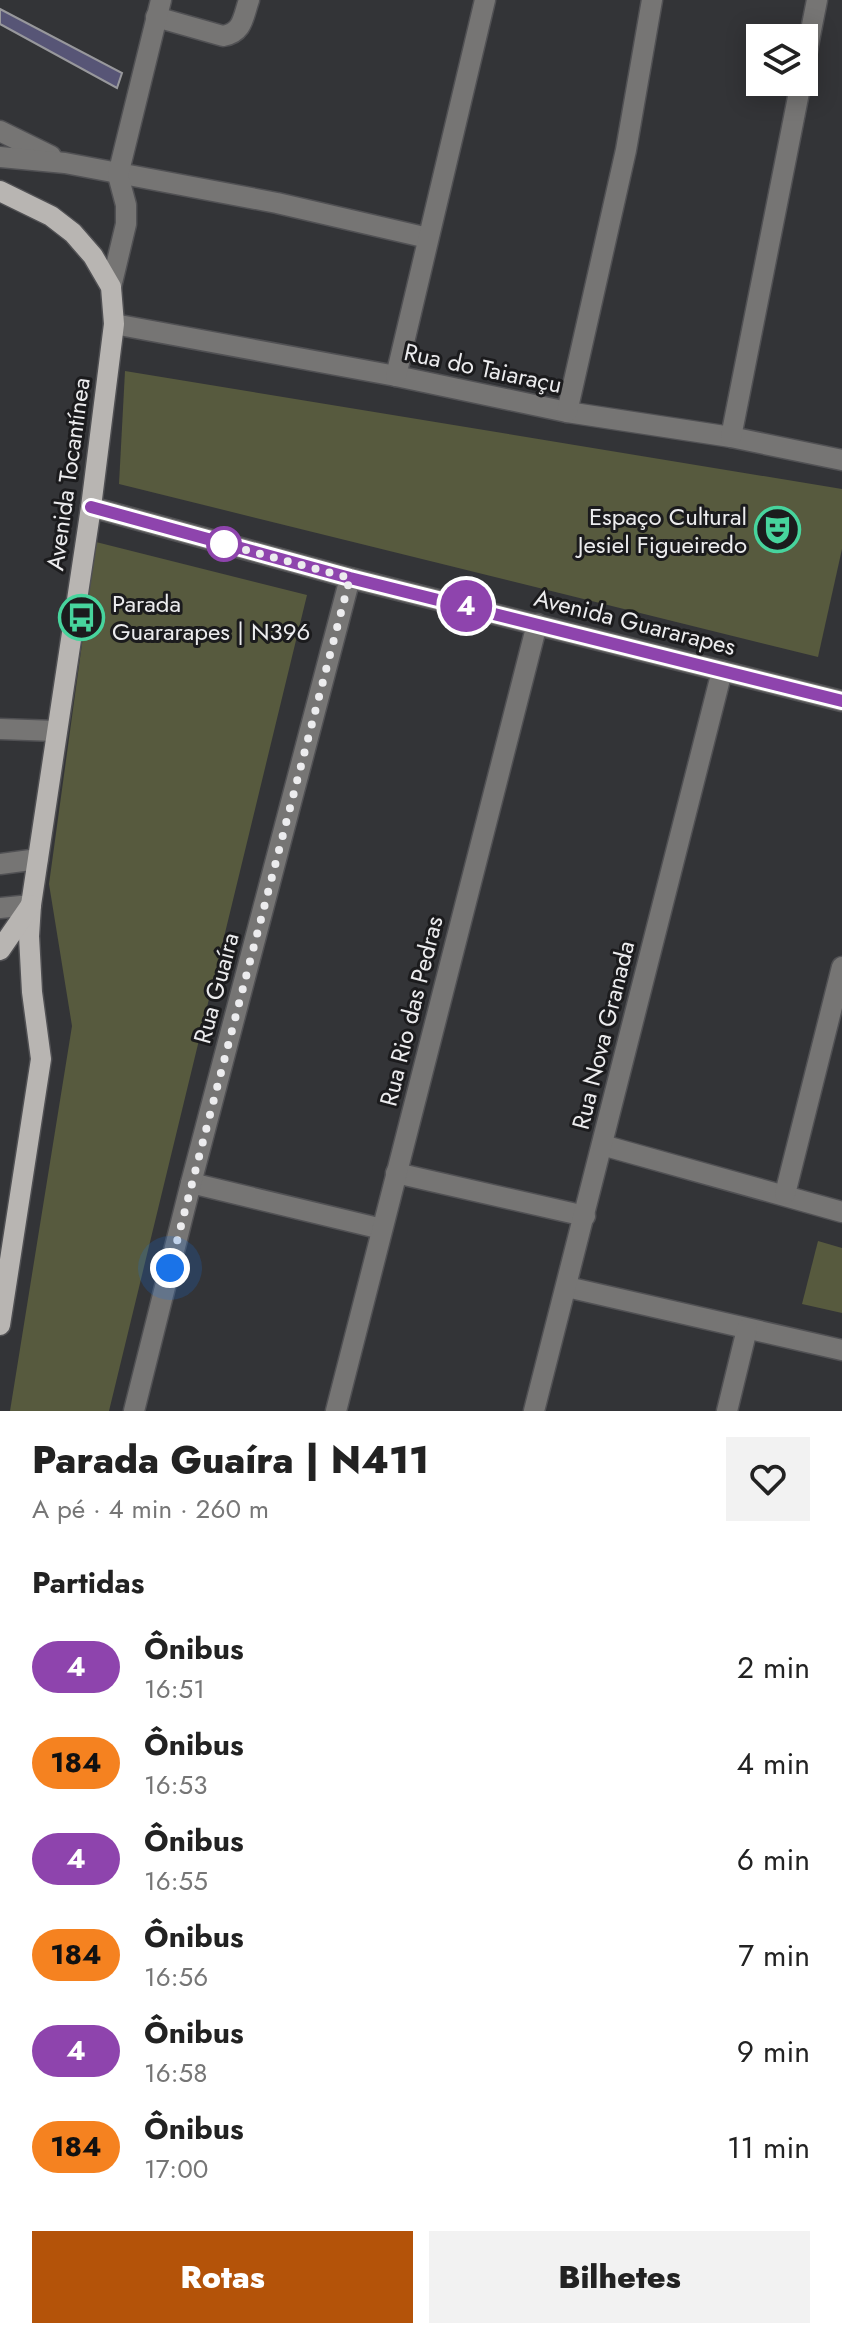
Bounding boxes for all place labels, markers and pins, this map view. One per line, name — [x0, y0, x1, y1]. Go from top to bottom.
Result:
place label: Espaço Cultural Jesiel Figueiredo — [575, 499, 747, 562]
theatre icon: Espaço Cultural Jesiel Figueiredo — [754, 506, 802, 554]
unlabelled marker — [207, 527, 241, 561]
place label: Parada Guararapes | N396 — [112, 586, 310, 649]
bus stop icon: Parada Guararapes | N396 — [57, 593, 105, 641]

